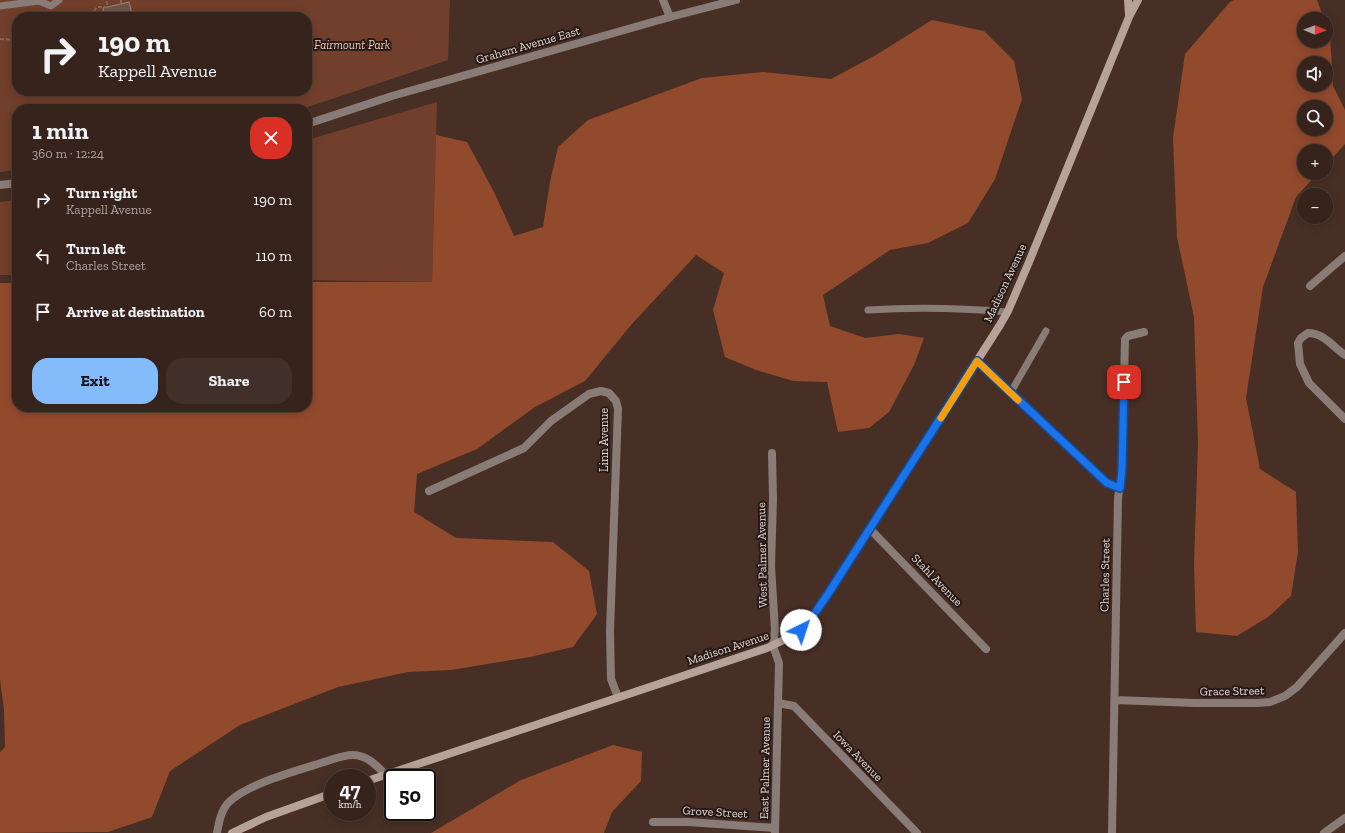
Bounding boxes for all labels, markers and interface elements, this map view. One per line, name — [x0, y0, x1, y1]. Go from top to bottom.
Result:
north arrow — [1297, 12, 1333, 48]
map controls — [1297, 12, 1333, 224]
street label: Graham Avenue East — [474, 23, 582, 67]
text: 190 m — [98, 26, 170, 59]
icon: right — [32, 28, 84, 80]
park label: Fairmount Park — [314, 38, 391, 52]
button: sound — [1297, 56, 1333, 92]
text: Kappell Avenue — [98, 60, 217, 82]
button: search — [1297, 100, 1333, 136]
text: 1 min — [32, 116, 89, 145]
button: close — [250, 117, 292, 159]
button: + — [1297, 144, 1333, 180]
text: 360 m · 12:24 — [32, 146, 104, 161]
text: Turn right — [66, 184, 137, 202]
button: − — [1297, 188, 1333, 224]
icon: right — [32, 189, 54, 211]
text: 190 m — [253, 191, 292, 209]
text: Kappell Avenue — [66, 202, 152, 217]
text: Turn left — [66, 240, 126, 258]
street label: Madison Avenue — [981, 241, 1029, 324]
icon: left — [32, 245, 54, 267]
text: 110 m — [255, 247, 292, 265]
text: Charles Street — [66, 258, 146, 273]
icon: arrive — [32, 301, 54, 323]
text: Arrive at destination — [66, 303, 205, 321]
text: 60 m — [259, 303, 292, 321]
button: Exit — [32, 358, 158, 404]
button: Share — [166, 358, 292, 404]
pin — [1107, 365, 1141, 399]
icon: arrive — [1113, 371, 1135, 393]
street label: Linn Avenue — [597, 408, 611, 472]
street label: West Palmer Avenue — [754, 502, 770, 608]
street label: Charles Street — [1097, 538, 1113, 612]
street label: Stahl Avenue — [909, 551, 966, 609]
position arrow — [780, 609, 822, 651]
street label: Madison Avenue — [685, 628, 771, 668]
street label: Grace Street — [1200, 683, 1265, 699]
street label: East Palmer Avenue — [757, 716, 773, 819]
street label: Iowa Avenue — [830, 728, 886, 784]
speed limit sign: 50 — [384, 769, 436, 821]
text: 47 — [340, 778, 360, 802]
text: km/h — [339, 799, 361, 811]
street label: Grove Street — [682, 803, 748, 821]

